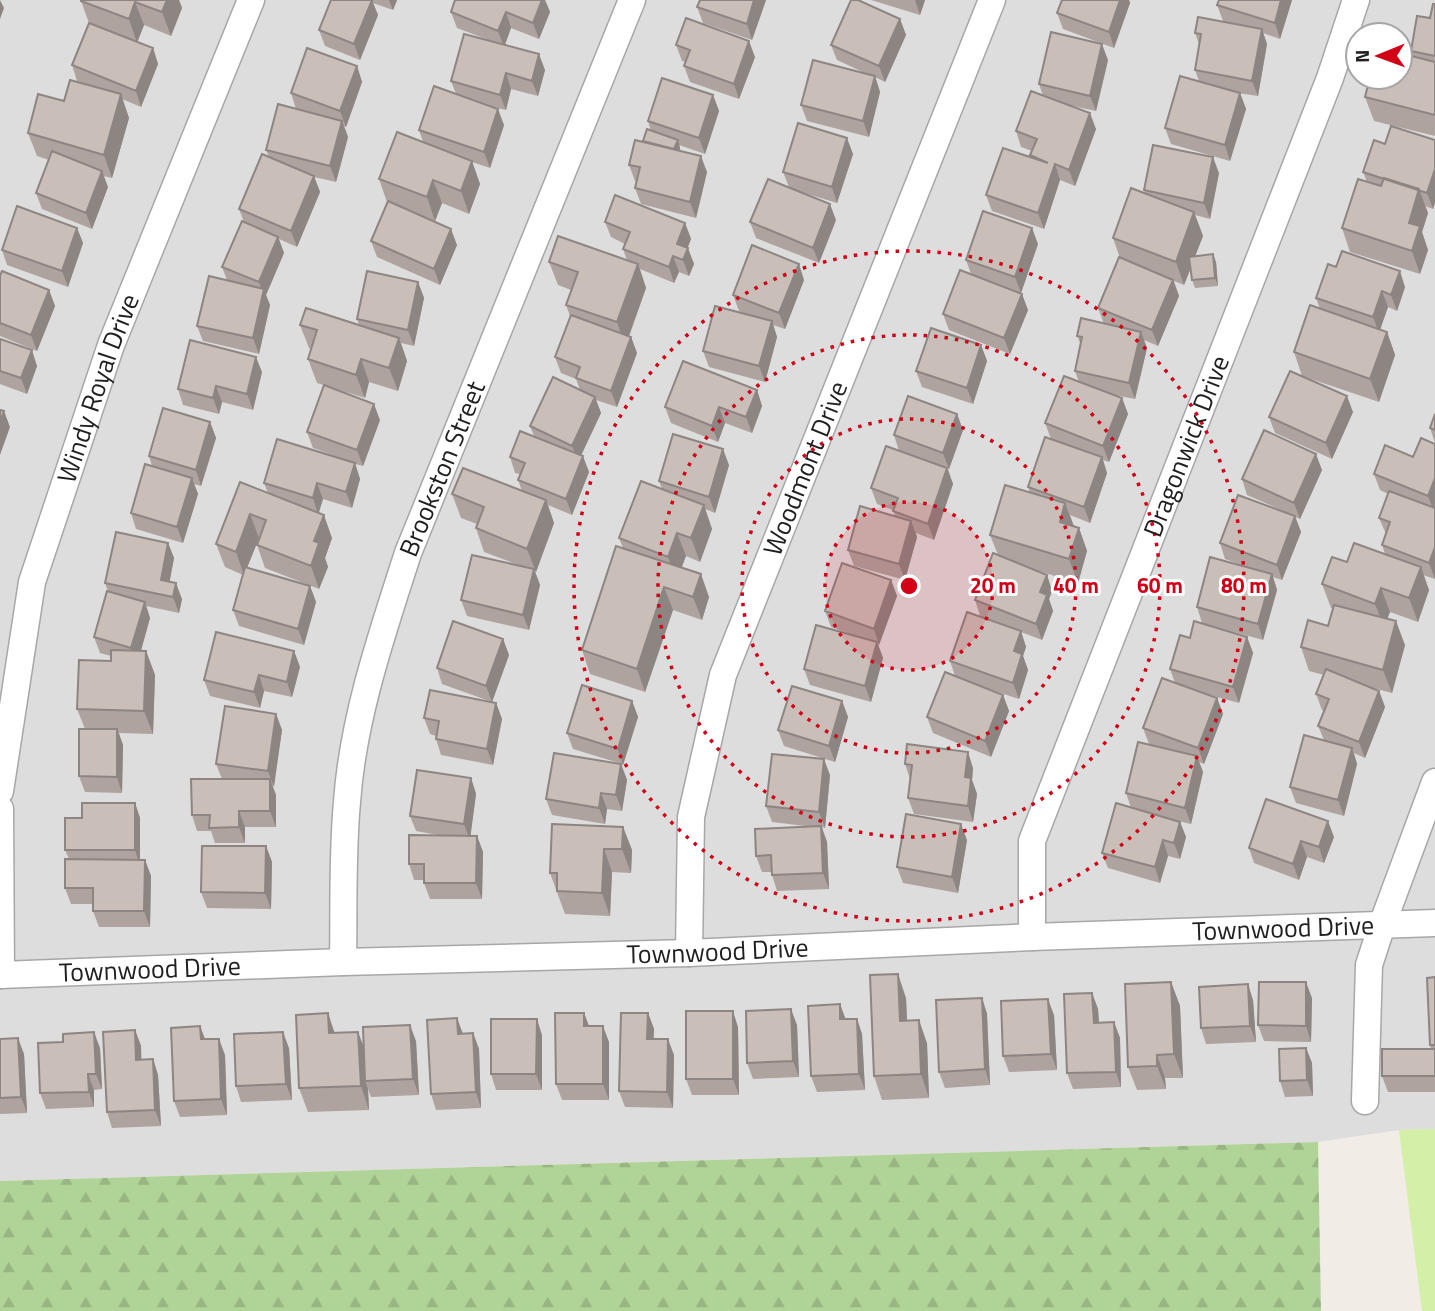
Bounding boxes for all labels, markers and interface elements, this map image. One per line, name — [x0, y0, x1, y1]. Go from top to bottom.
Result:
north arrow — [1344, 21, 1414, 91]
text: N — [1347, 49, 1376, 63]
street label: Windy Royal Drive — [46, 288, 149, 488]
street label: Dragonwick Drive — [1133, 349, 1239, 542]
street label: Brookston Street — [389, 375, 495, 562]
street label: Woodmont Drive — [753, 375, 857, 561]
text: 20 m — [970, 569, 1016, 601]
text: 40 m — [1053, 569, 1099, 601]
text: 60 m — [1137, 569, 1183, 601]
text: 80 m — [1221, 569, 1267, 601]
centre of rings — [897, 574, 921, 598]
street label: Townwood Drive — [1191, 905, 1375, 950]
street label: Townwood Drive — [626, 927, 809, 974]
street label: Townwood Drive — [58, 946, 242, 992]

